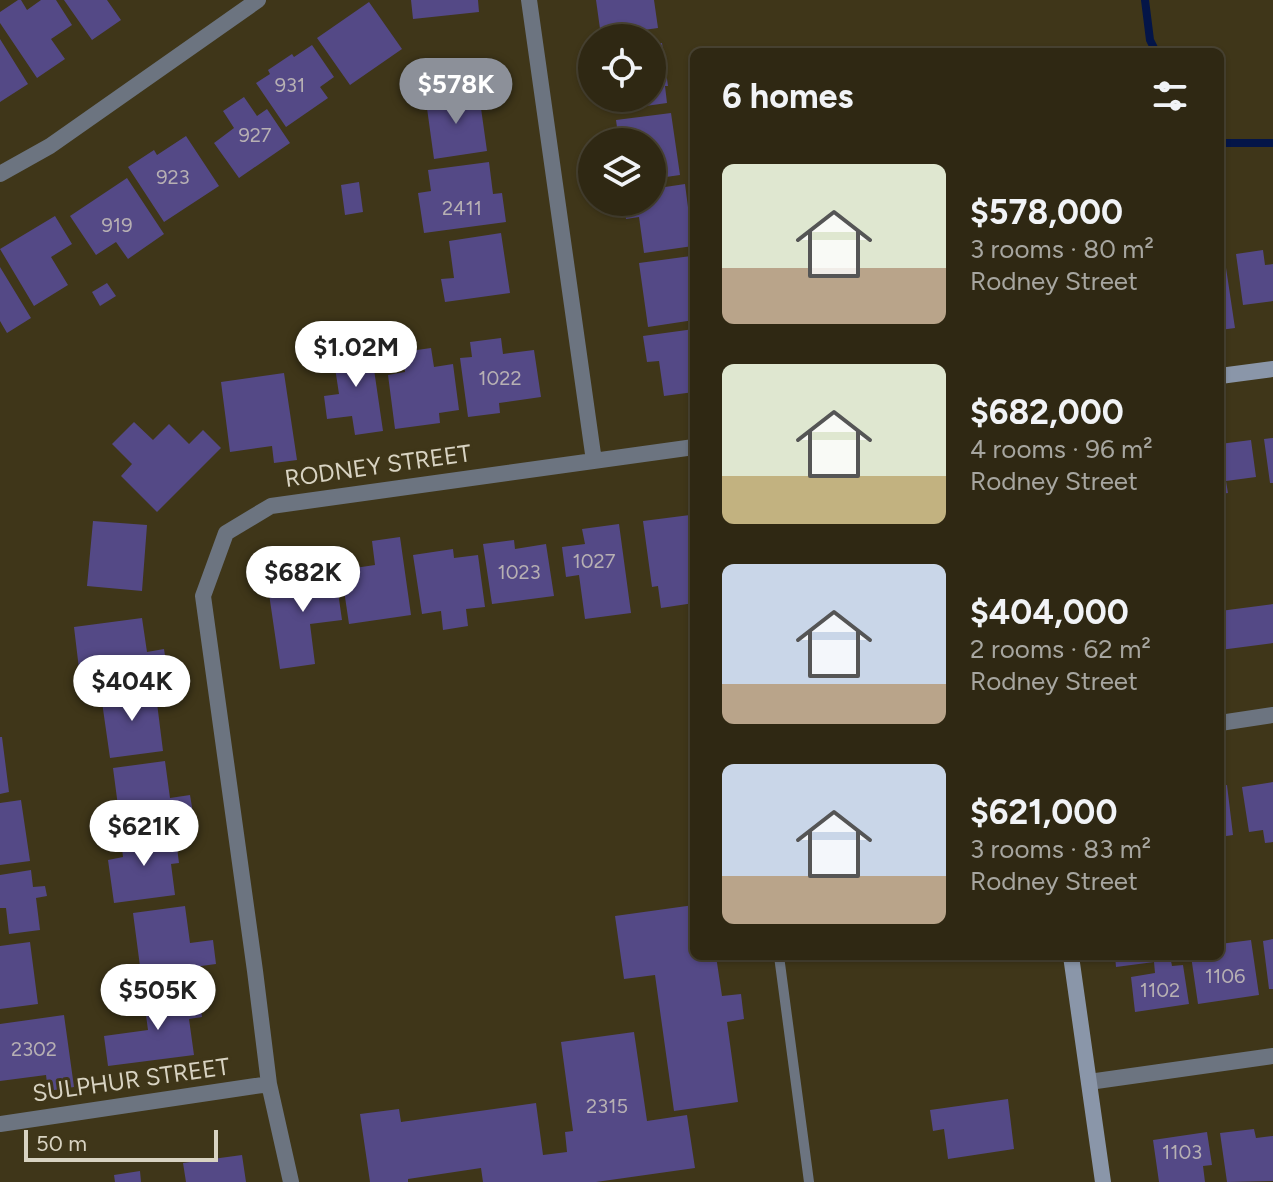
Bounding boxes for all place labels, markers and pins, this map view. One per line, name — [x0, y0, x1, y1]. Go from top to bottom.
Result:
pin: $578K — [400, 58, 512, 126]
pin: $1.02M — [291, 321, 421, 389]
pin: $682K — [247, 546, 359, 614]
pin: $404K — [76, 655, 188, 723]
pin: $621K — [88, 800, 200, 868]
pin: $505K — [102, 964, 214, 1032]

